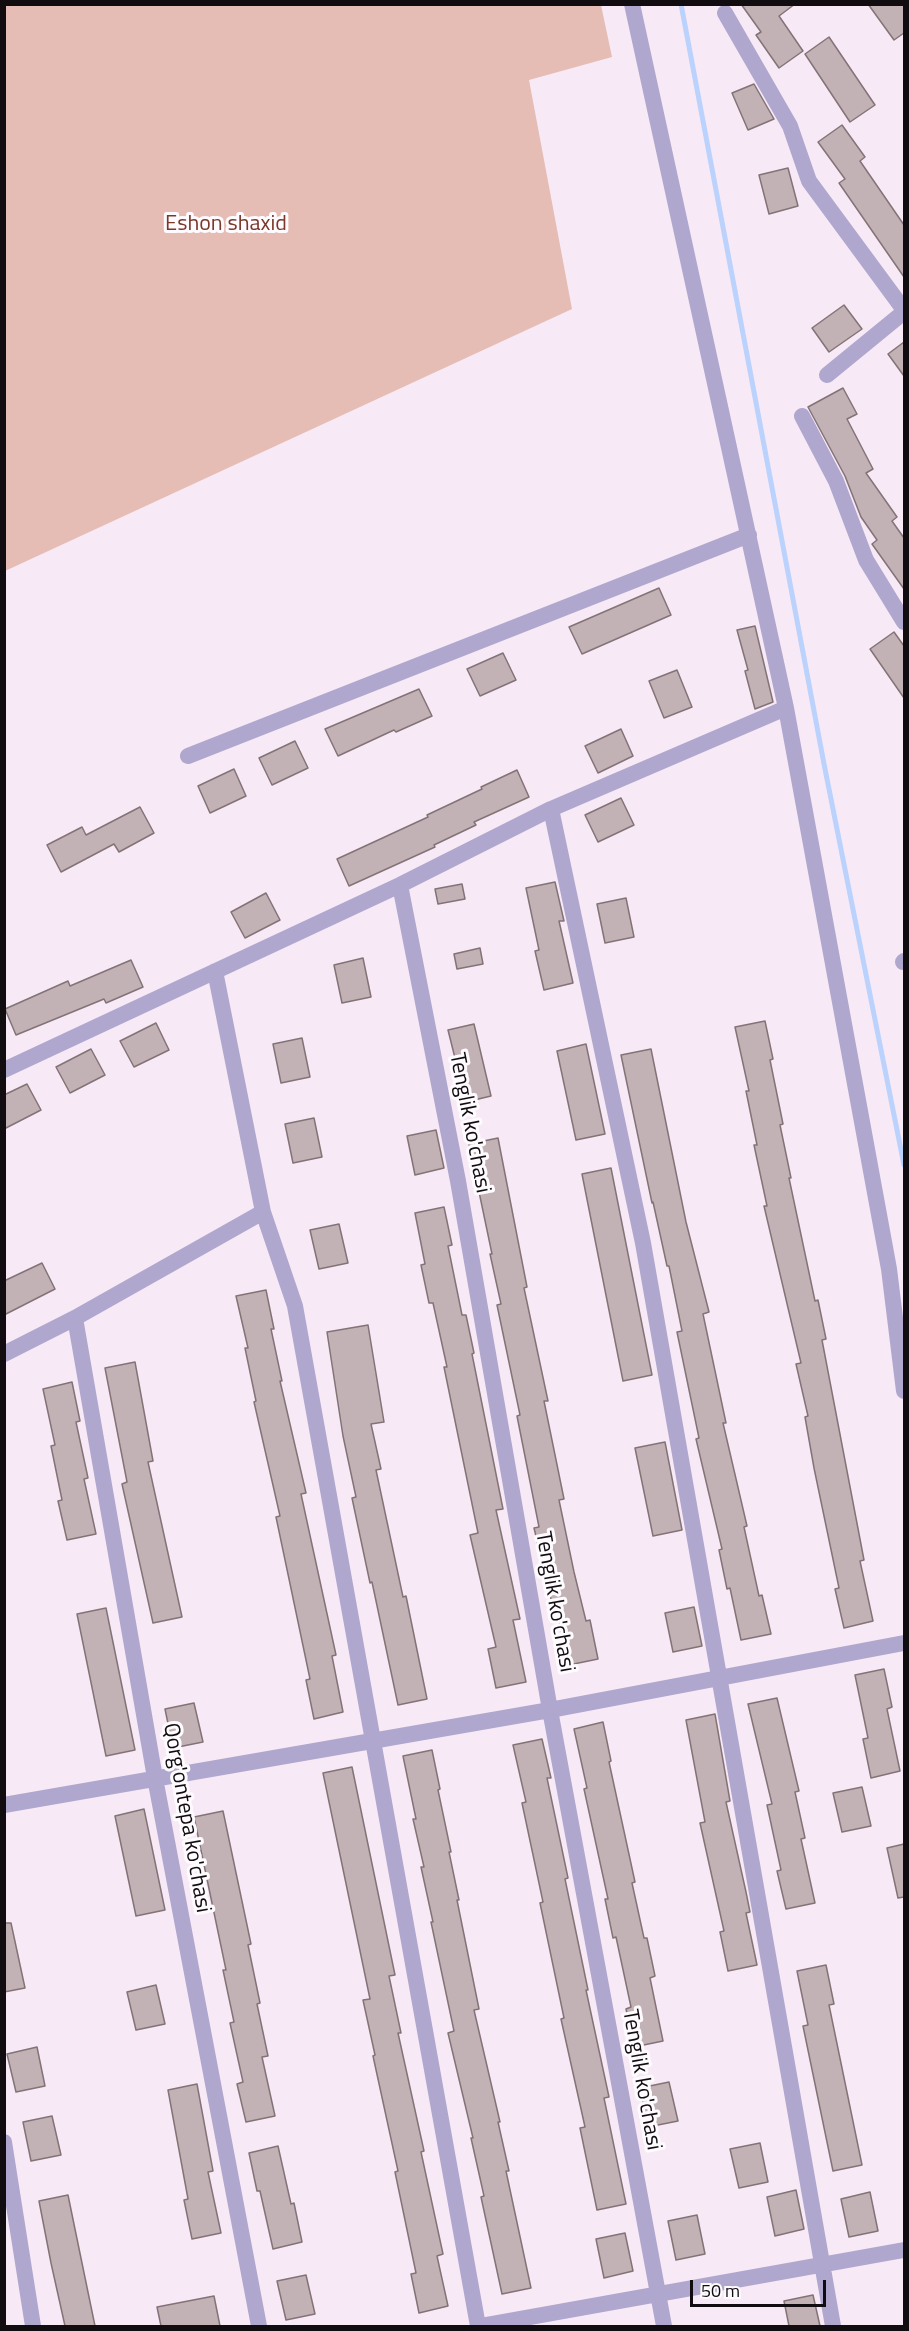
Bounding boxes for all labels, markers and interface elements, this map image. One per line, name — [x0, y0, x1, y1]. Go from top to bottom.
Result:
park label: Eshon shaxid — [165, 212, 287, 238]
street label: Tenglik ko'chasi — [442, 1051, 496, 1195]
street label: Tenglik ko'chasi — [529, 1530, 579, 1674]
street label: Qorg'ontepa ko'chasi — [156, 1721, 216, 1915]
street label: Tenglik ko'chasi — [616, 2008, 666, 2152]
scale bar — [693, 2268, 830, 2306]
text: 50 m — [701, 2277, 740, 2304]

